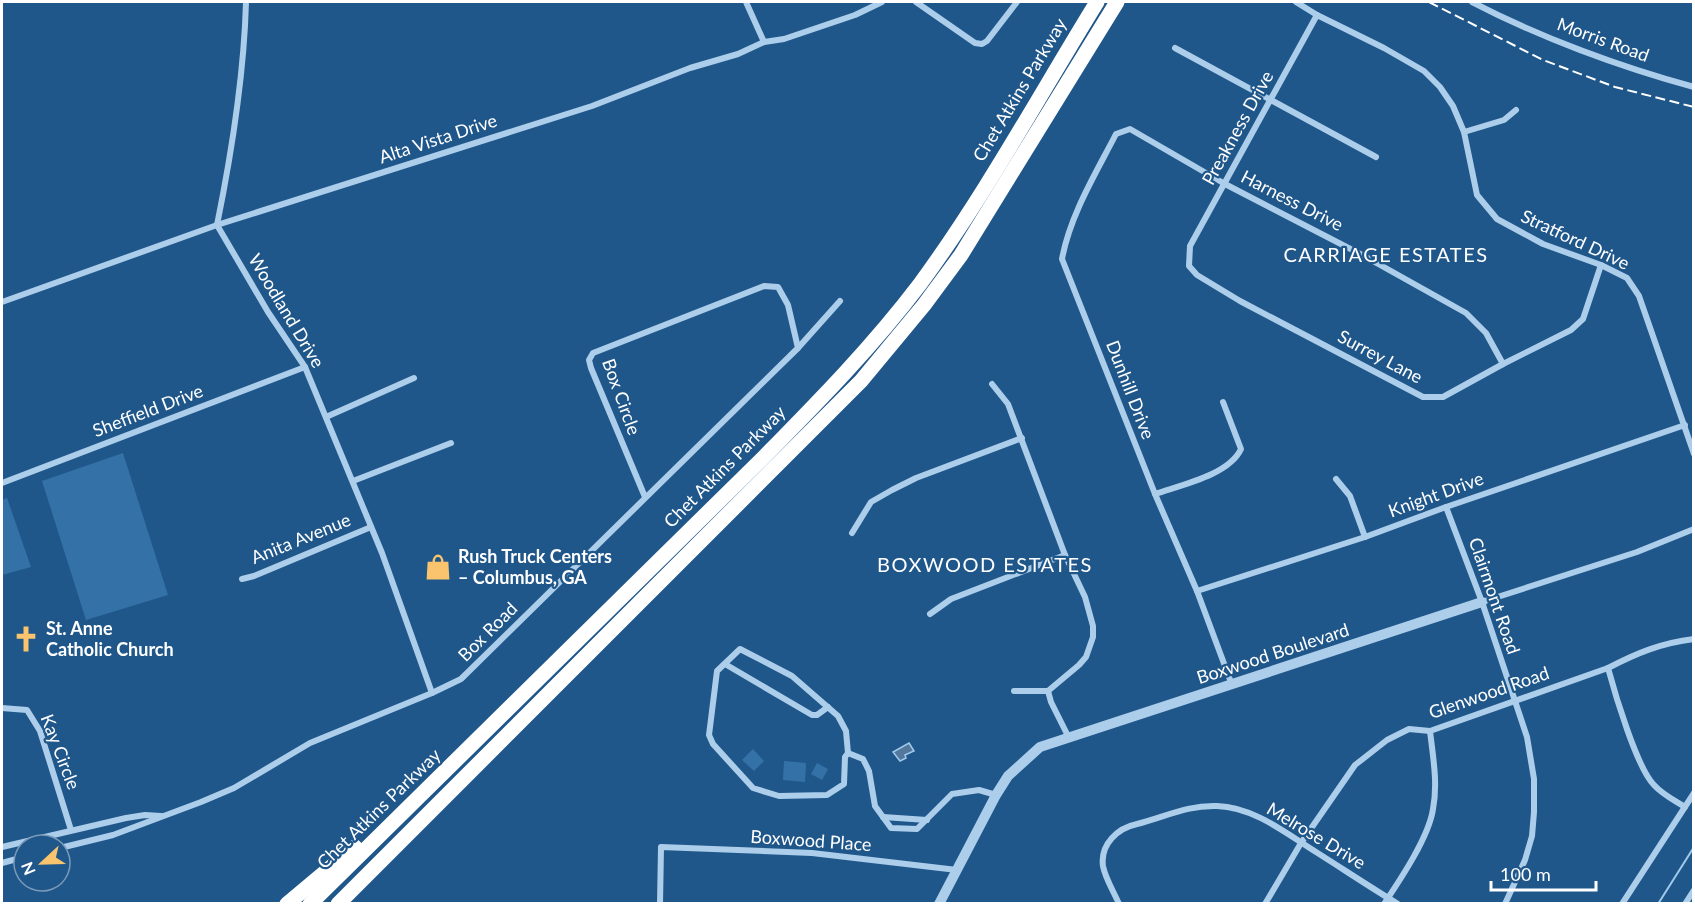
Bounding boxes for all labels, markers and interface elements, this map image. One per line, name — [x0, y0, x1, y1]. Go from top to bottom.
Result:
street label: Morris Road — [1554, 12, 1652, 66]
street label: Chet Atkins Parkway — [968, 13, 1071, 165]
street label: Preakness Drive — [1197, 67, 1278, 188]
street label: Alta Vista Drive — [376, 109, 500, 168]
street label: Harness Drive — [1238, 165, 1347, 235]
street label: Stratford Drive — [1518, 204, 1633, 274]
district label: CARRIAGE ESTATES — [1283, 242, 1489, 266]
street label: Woodland Drive — [244, 250, 329, 371]
street label: Surrey Lane — [1334, 325, 1427, 388]
street label: Dunhill Drive — [1102, 337, 1160, 442]
street label: Box Circle — [598, 355, 646, 438]
street label: Sheffield Drive — [89, 379, 206, 441]
street label: Chet Atkins Parkway — [659, 400, 790, 532]
street label: Knight Drive — [1385, 467, 1486, 521]
street label: Anita Avenue — [248, 508, 354, 568]
street label: Clairmont Road — [1465, 534, 1525, 657]
place label: Rush Truck Centers – Columbus, GA — [458, 545, 612, 588]
shop icon: Rush Truck Centers – Columbus, GA — [423, 552, 453, 582]
district label: BOXWOOD ESTATES — [877, 552, 1093, 576]
street label: Box Road — [453, 597, 522, 666]
place label: St. Anne Catholic Church — [46, 617, 174, 660]
street label: Boxwood Boulevard — [1194, 618, 1352, 688]
church icon: St. Anne Catholic Church — [11, 624, 41, 654]
street label: Glenwood Road — [1426, 661, 1552, 723]
street label: Kay Circle — [37, 711, 85, 792]
street label: Chet Atkins Parkway — [312, 743, 445, 873]
street label: Melrose Drive — [1263, 797, 1370, 873]
street label: Boxwood Place — [750, 825, 872, 855]
north arrow — [12, 833, 72, 893]
scale bar — [1491, 854, 1596, 892]
text: N — [17, 860, 39, 878]
text: 100 m — [1500, 863, 1551, 885]

